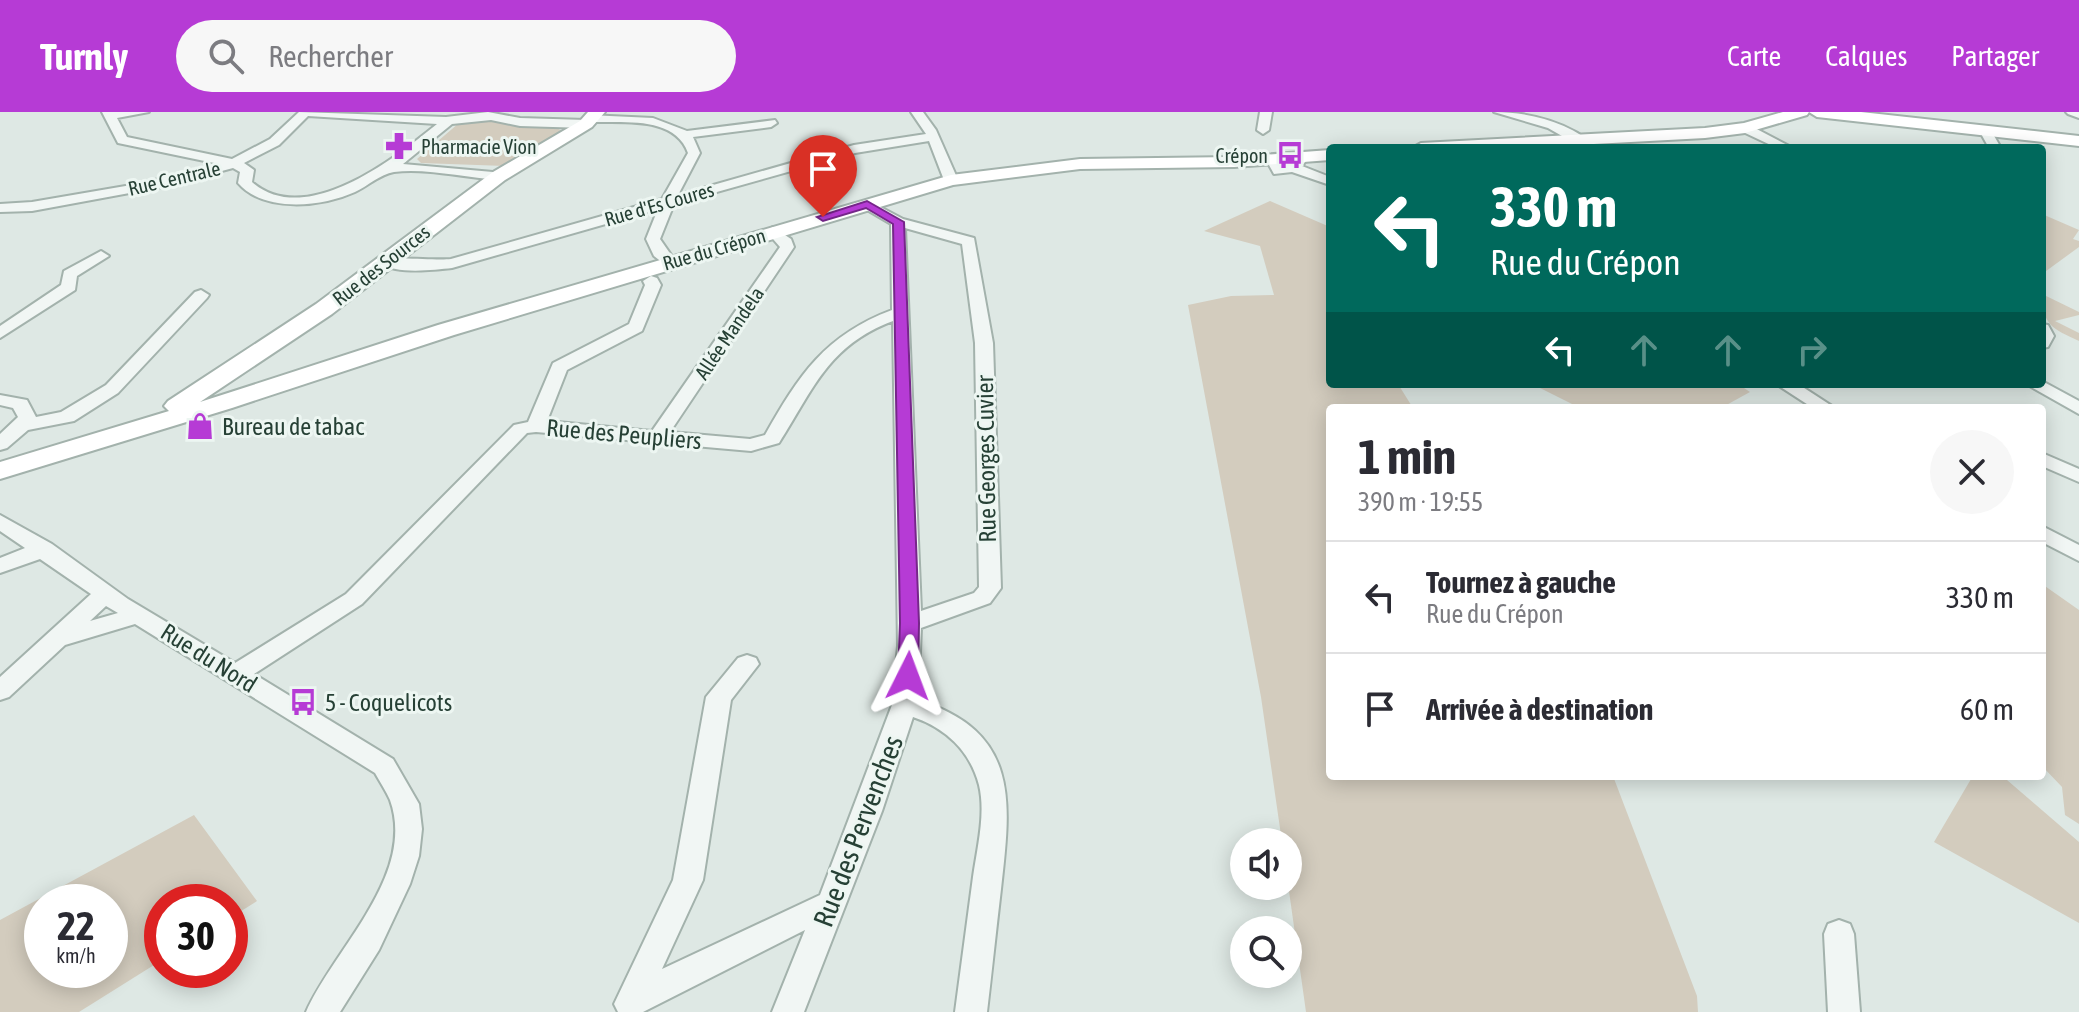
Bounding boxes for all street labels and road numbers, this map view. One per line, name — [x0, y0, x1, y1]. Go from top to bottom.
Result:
street label: Rue Centrale — [126, 156, 222, 200]
street label: Rue d'Es Coures — [602, 177, 716, 231]
street label: Rue des Sources — [328, 220, 434, 310]
street label: Rue du Crépon — [660, 223, 768, 275]
street label: Allée Mandela — [690, 282, 768, 384]
street label: Rue Georges Cuvier — [971, 374, 1001, 543]
street label: Rue des Peupliers — [545, 414, 703, 454]
street label: Rue du Nord — [156, 618, 262, 698]
street label: Rue des Pervenches — [807, 731, 909, 931]

